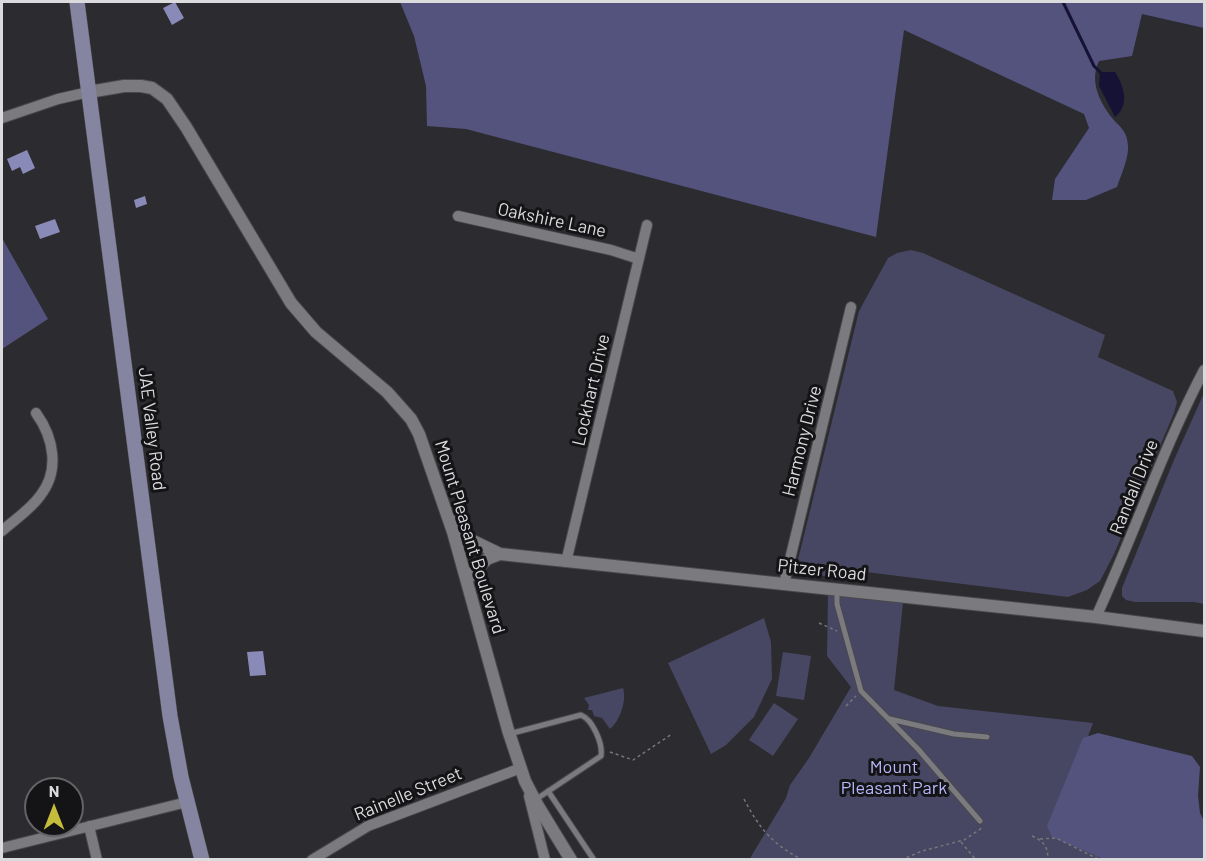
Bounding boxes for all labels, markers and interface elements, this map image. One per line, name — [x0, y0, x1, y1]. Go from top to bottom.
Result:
street label: Oakshire Lane — [496, 198, 608, 242]
street label: Lockhart Drive — [568, 332, 614, 448]
street label: JAE Valley Road — [134, 366, 170, 492]
street label: Harmony Drive — [778, 383, 826, 499]
street label: Randall Drive — [1105, 436, 1163, 538]
street label: Mount Pleasant Boulevard — [430, 438, 510, 636]
street label: Pitzer Road — [776, 555, 868, 585]
park label: Mount Pleasant Park — [841, 756, 947, 798]
street label: Rainelle Street — [351, 763, 465, 825]
north arrow — [24, 777, 84, 837]
text: N — [49, 781, 59, 800]

